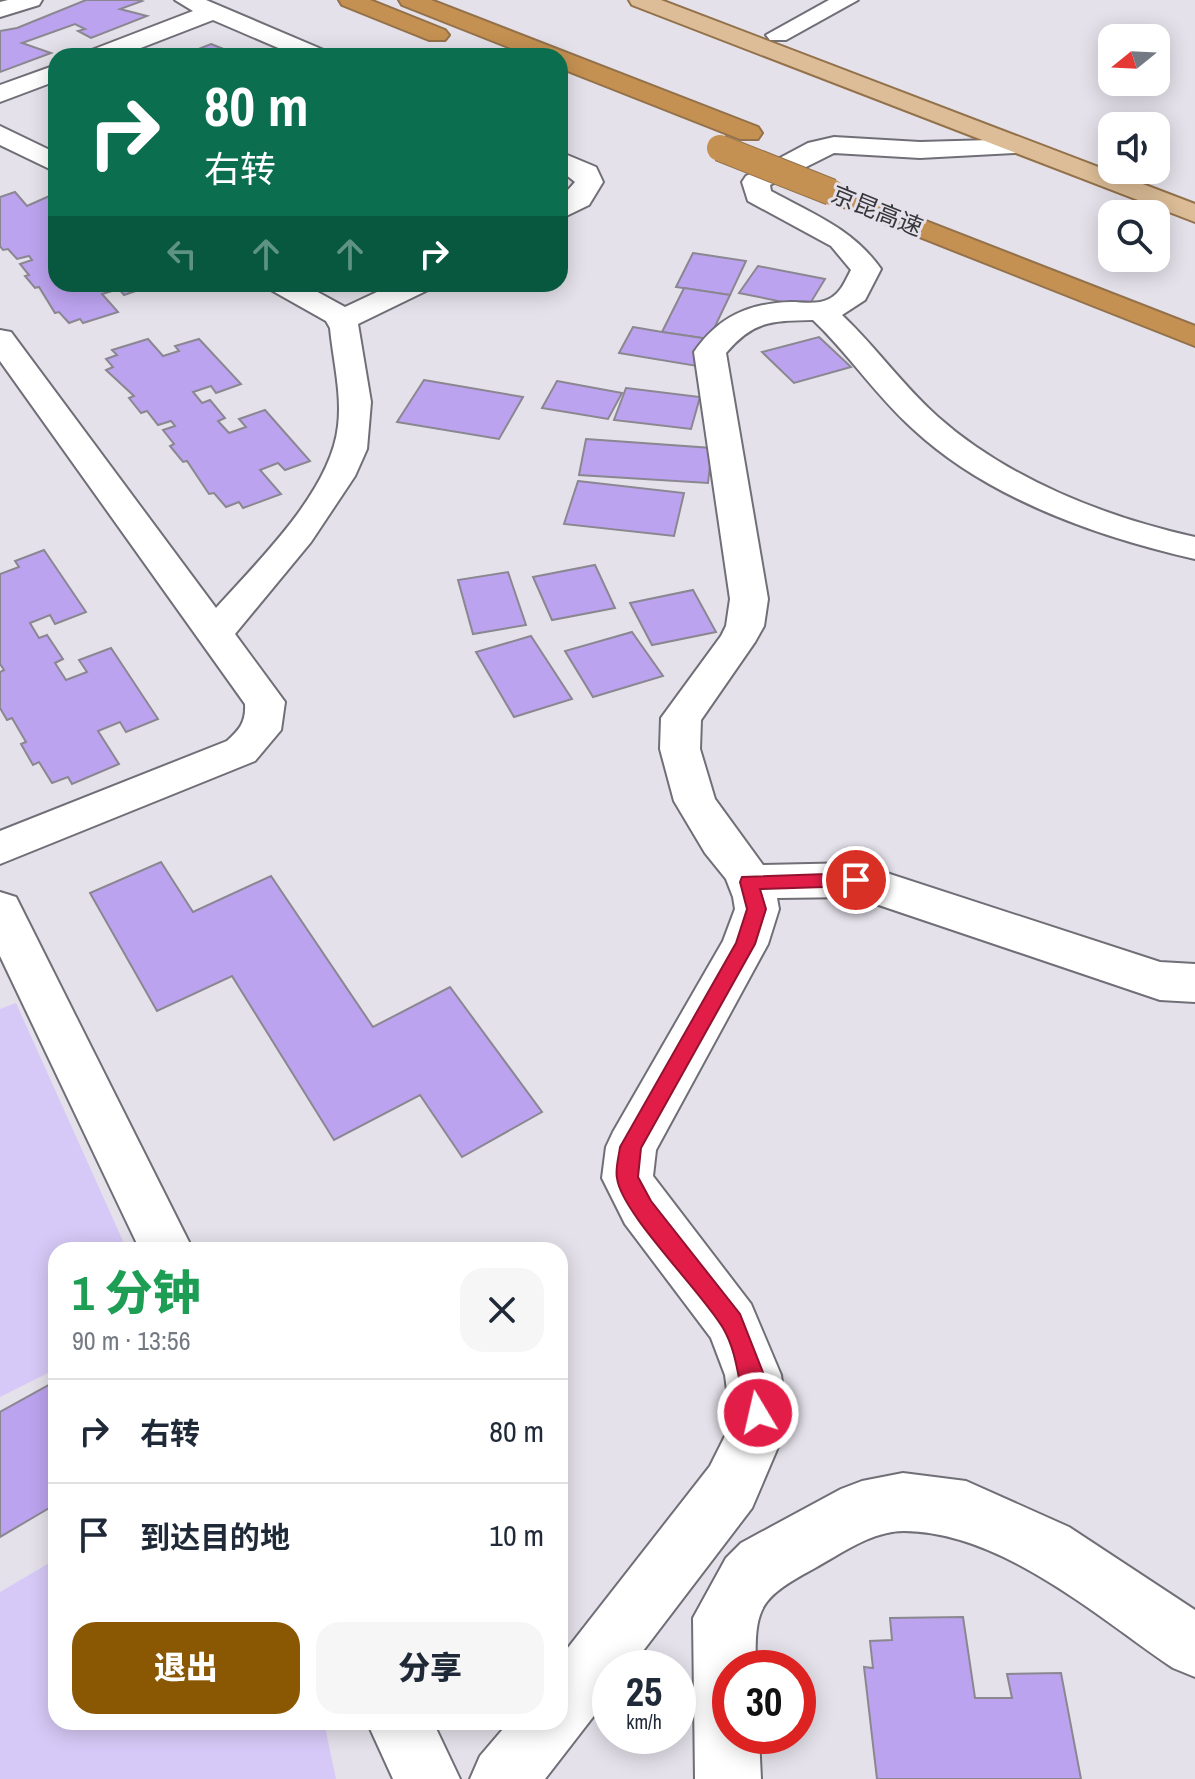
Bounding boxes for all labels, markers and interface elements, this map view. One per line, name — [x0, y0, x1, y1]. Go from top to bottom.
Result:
north arrow — [1098, 24, 1170, 96]
map controls — [1098, 24, 1170, 272]
text: 80 m — [204, 68, 309, 143]
icon: right — [72, 80, 176, 184]
button: sound — [1098, 112, 1170, 184]
text: 右转 — [204, 145, 276, 193]
street label: 京昆高速 — [827, 177, 928, 243]
button: search — [1098, 200, 1170, 272]
icon: left — [160, 232, 204, 276]
icon: ahead — [244, 232, 288, 276]
icon: ahead — [328, 232, 372, 276]
icon: right — [412, 232, 456, 276]
pin — [822, 846, 890, 914]
icon: arrive — [834, 858, 878, 902]
text: 1 分钟 — [72, 1260, 201, 1325]
button: close — [460, 1268, 544, 1352]
text: 90 m · 13:56 — [72, 1323, 191, 1358]
position arrow — [716, 1371, 800, 1455]
icon: right — [72, 1409, 116, 1453]
text: 80 m — [489, 1411, 544, 1451]
text: 右转 — [140, 1413, 200, 1453]
icon: arrive — [72, 1513, 116, 1557]
text: 10 m — [489, 1515, 544, 1555]
text: 到达目的地 — [140, 1517, 290, 1557]
button: 退出 — [72, 1622, 300, 1714]
button: 分享 — [316, 1622, 544, 1714]
speed limit sign: 30 — [712, 1650, 816, 1754]
text: 25 — [626, 1665, 662, 1718]
text: km/h — [626, 1708, 662, 1735]

